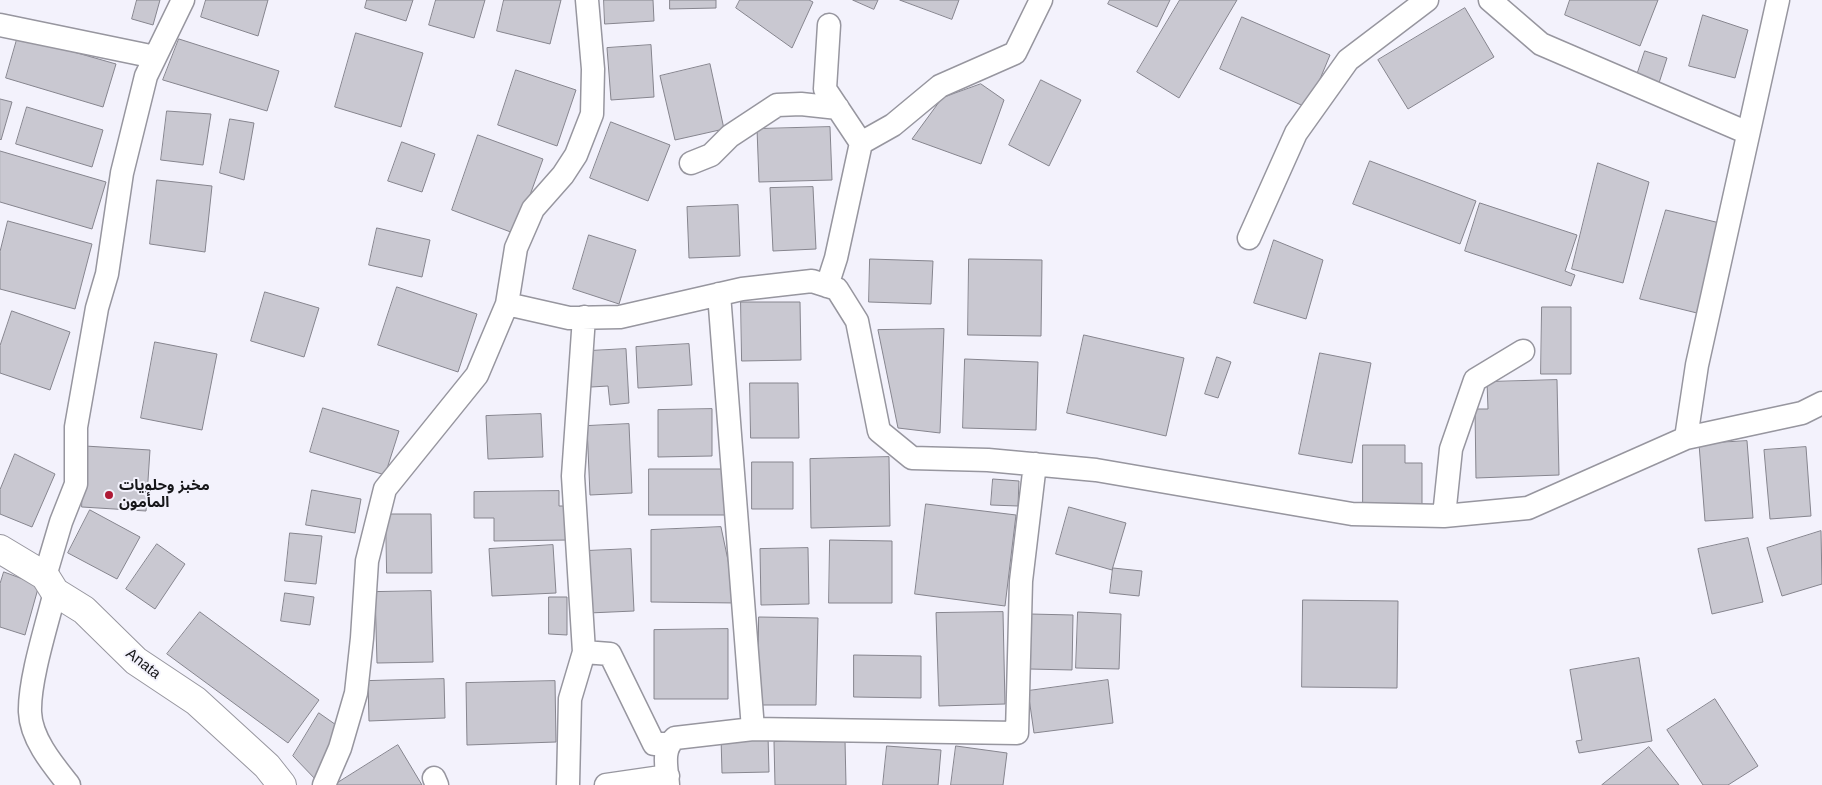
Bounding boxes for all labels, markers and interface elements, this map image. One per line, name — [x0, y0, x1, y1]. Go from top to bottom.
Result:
place label: مخبز وحلويات المأمون — [119, 477, 210, 512]
marker: مخبز وحلويات المأمون — [103, 489, 115, 501]
street label: Anata — [122, 645, 164, 683]

